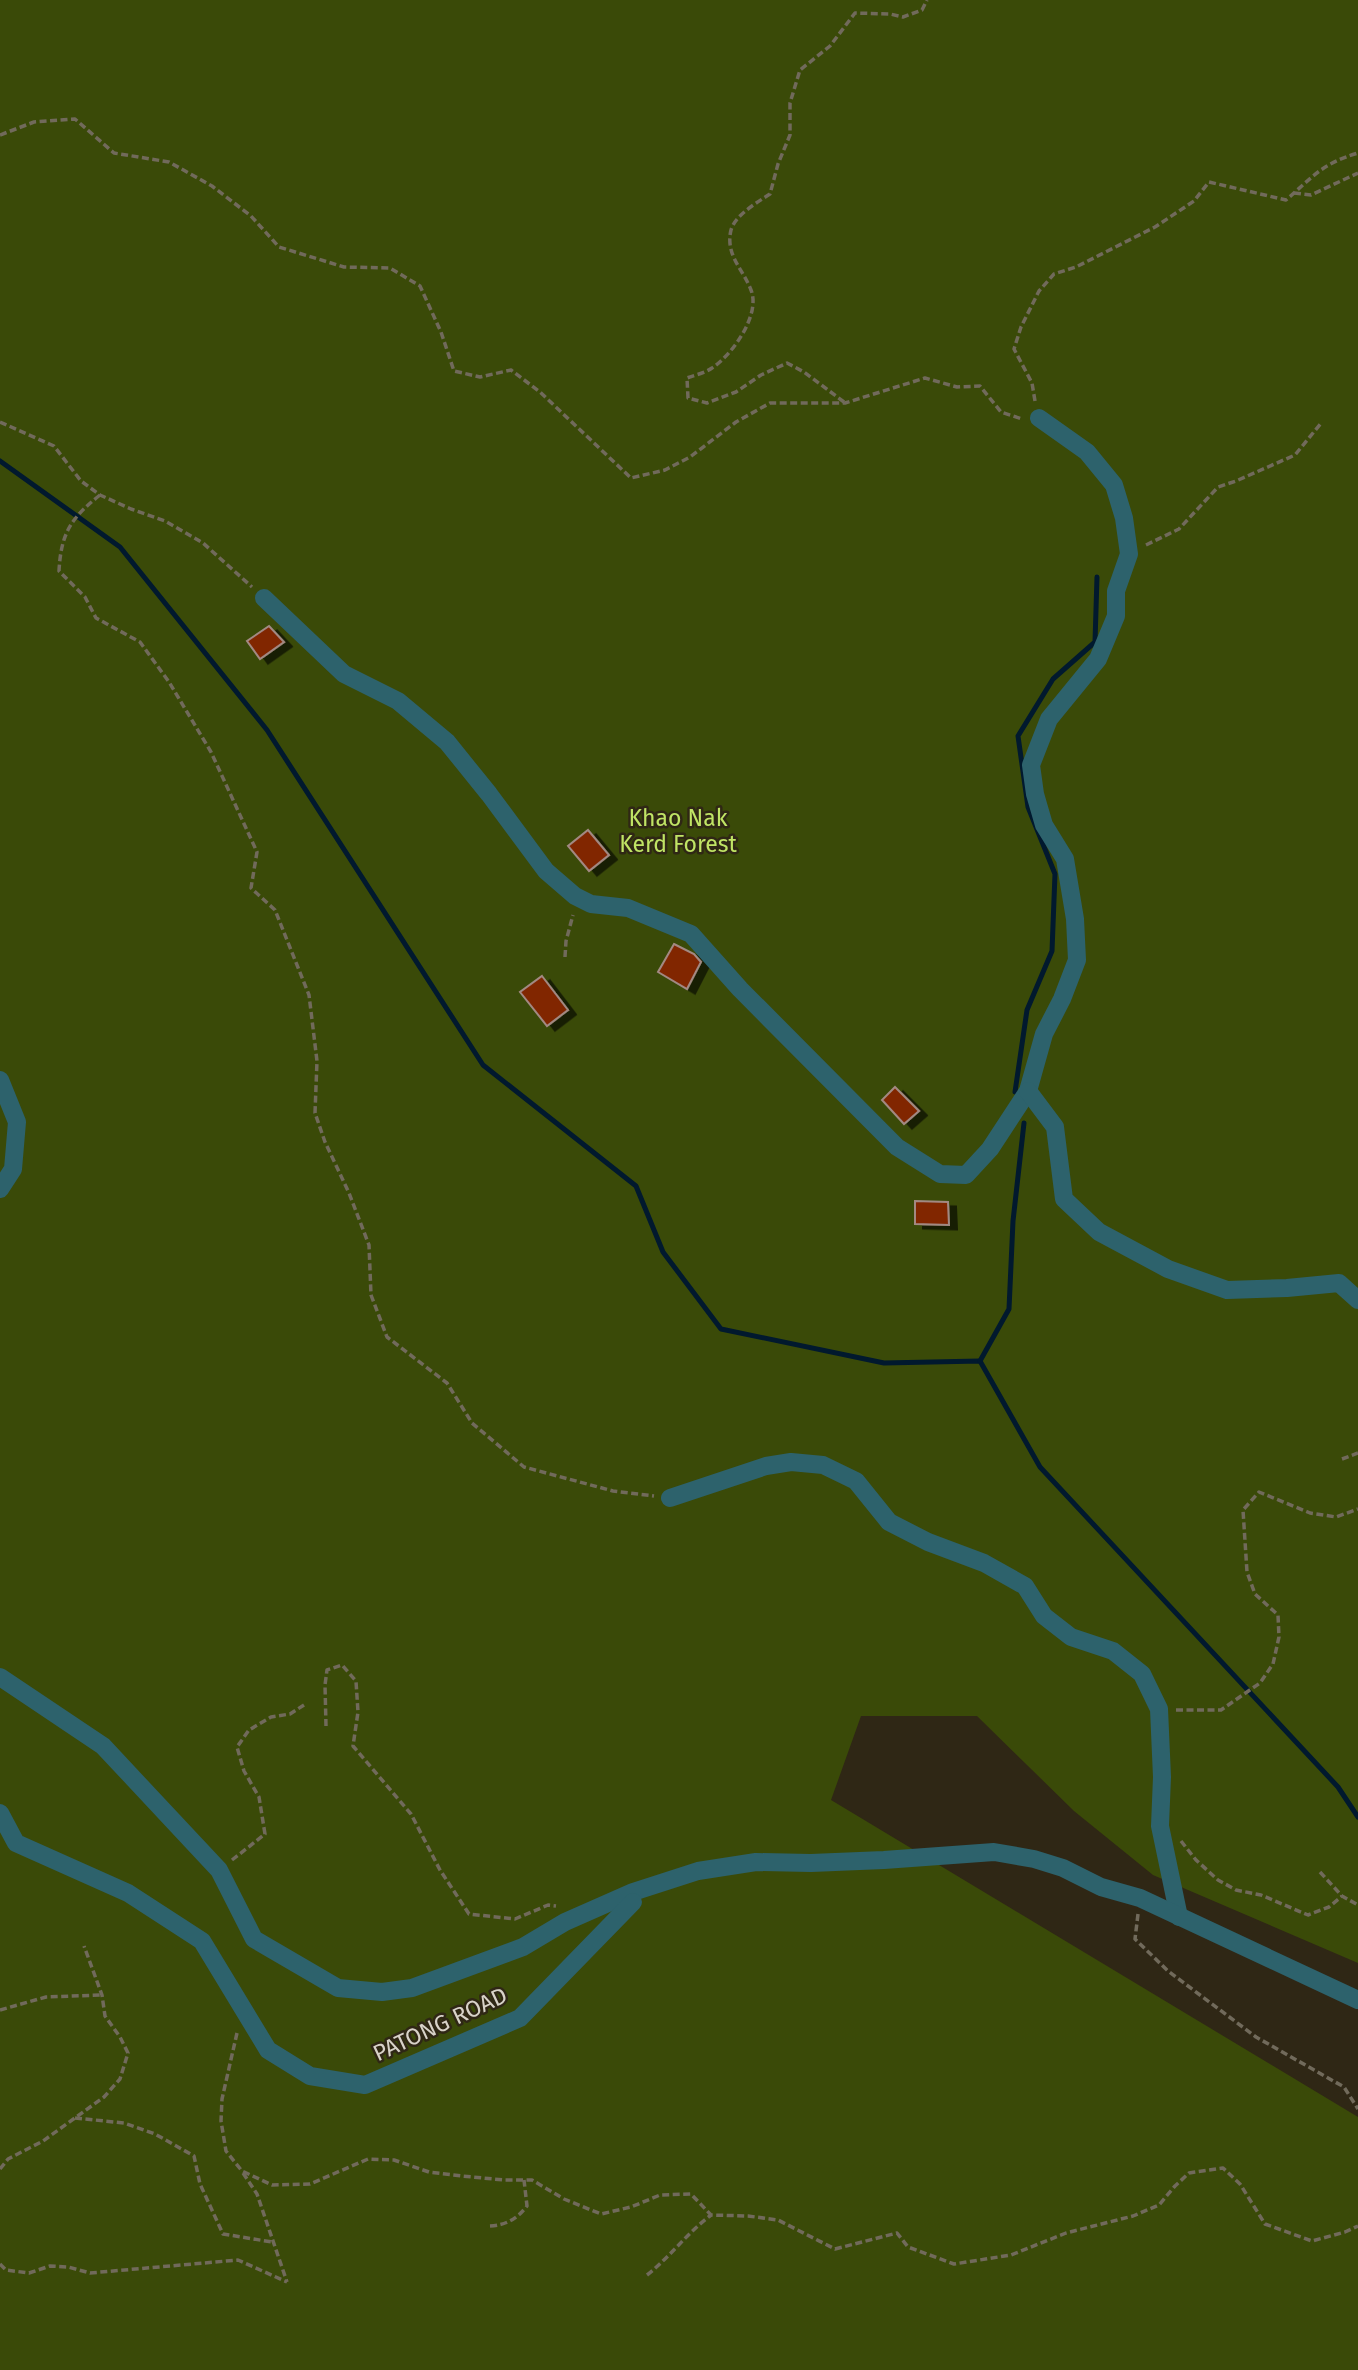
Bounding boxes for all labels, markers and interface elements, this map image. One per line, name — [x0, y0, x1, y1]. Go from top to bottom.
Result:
park label: Khao Nak Kerd Forest — [619, 804, 737, 858]
street label: PATONG ROAD — [369, 1981, 511, 2067]

